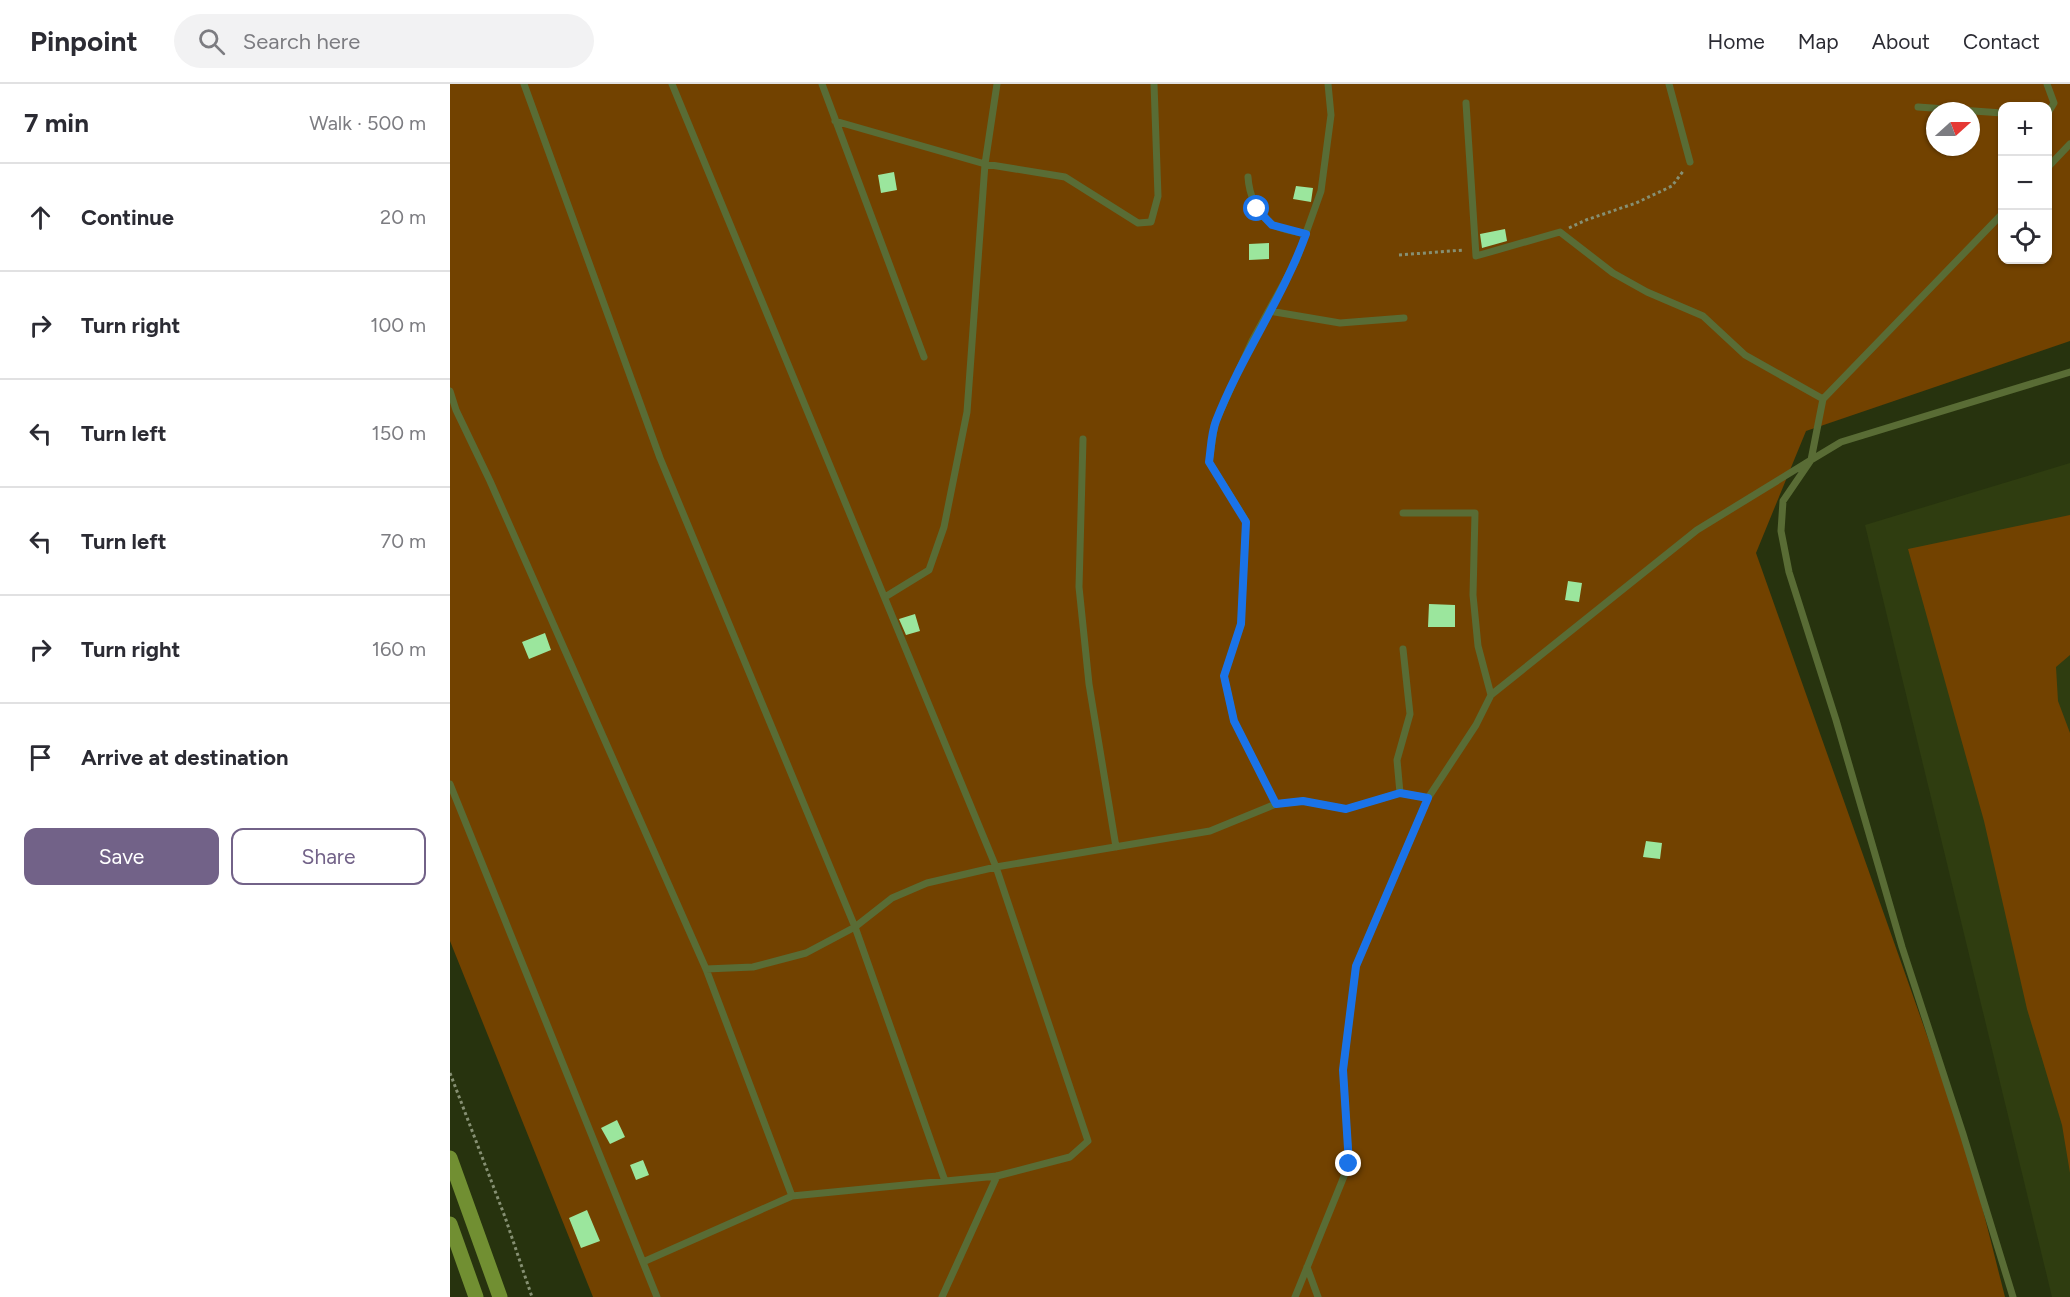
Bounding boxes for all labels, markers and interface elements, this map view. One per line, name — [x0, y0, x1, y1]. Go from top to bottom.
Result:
search box — [174, 14, 594, 68]
text: Pinpoint — [30, 24, 138, 58]
icon: search — [195, 25, 228, 58]
text: Search here — [243, 28, 360, 55]
text: Home — [1708, 29, 1765, 54]
text: Map — [1798, 29, 1839, 54]
text: About — [1872, 29, 1930, 54]
text: Contact — [1963, 29, 2040, 54]
north arrow — [1926, 102, 1980, 156]
map controls — [1998, 102, 2052, 264]
button: + — [1998, 102, 2052, 156]
text: 7 min — [24, 107, 89, 139]
text: Walk · 500 m — [309, 111, 426, 135]
button: − — [1998, 156, 2052, 210]
route start — [1243, 195, 1269, 221]
icon: ahead — [24, 201, 57, 234]
text: Continue — [81, 204, 174, 231]
text: 20 m — [380, 205, 426, 229]
button: locate — [1998, 210, 2052, 264]
icon: right — [24, 309, 57, 342]
text: Turn right — [81, 312, 180, 339]
text: 100 m — [370, 313, 426, 337]
icon: left — [24, 417, 57, 450]
text: Turn left — [81, 420, 167, 447]
text: 150 m — [371, 421, 426, 445]
icon: left — [24, 525, 57, 558]
text: Turn left — [81, 528, 167, 555]
text: 70 m — [380, 529, 426, 553]
icon: right — [24, 633, 57, 666]
text: Turn right — [81, 636, 180, 663]
text: 160 m — [372, 637, 426, 661]
icon: arrive — [24, 741, 57, 774]
text: Arrive at destination — [81, 744, 289, 771]
button: Save — [24, 828, 219, 885]
button: Share — [231, 828, 426, 885]
route end — [1335, 1150, 1361, 1176]

